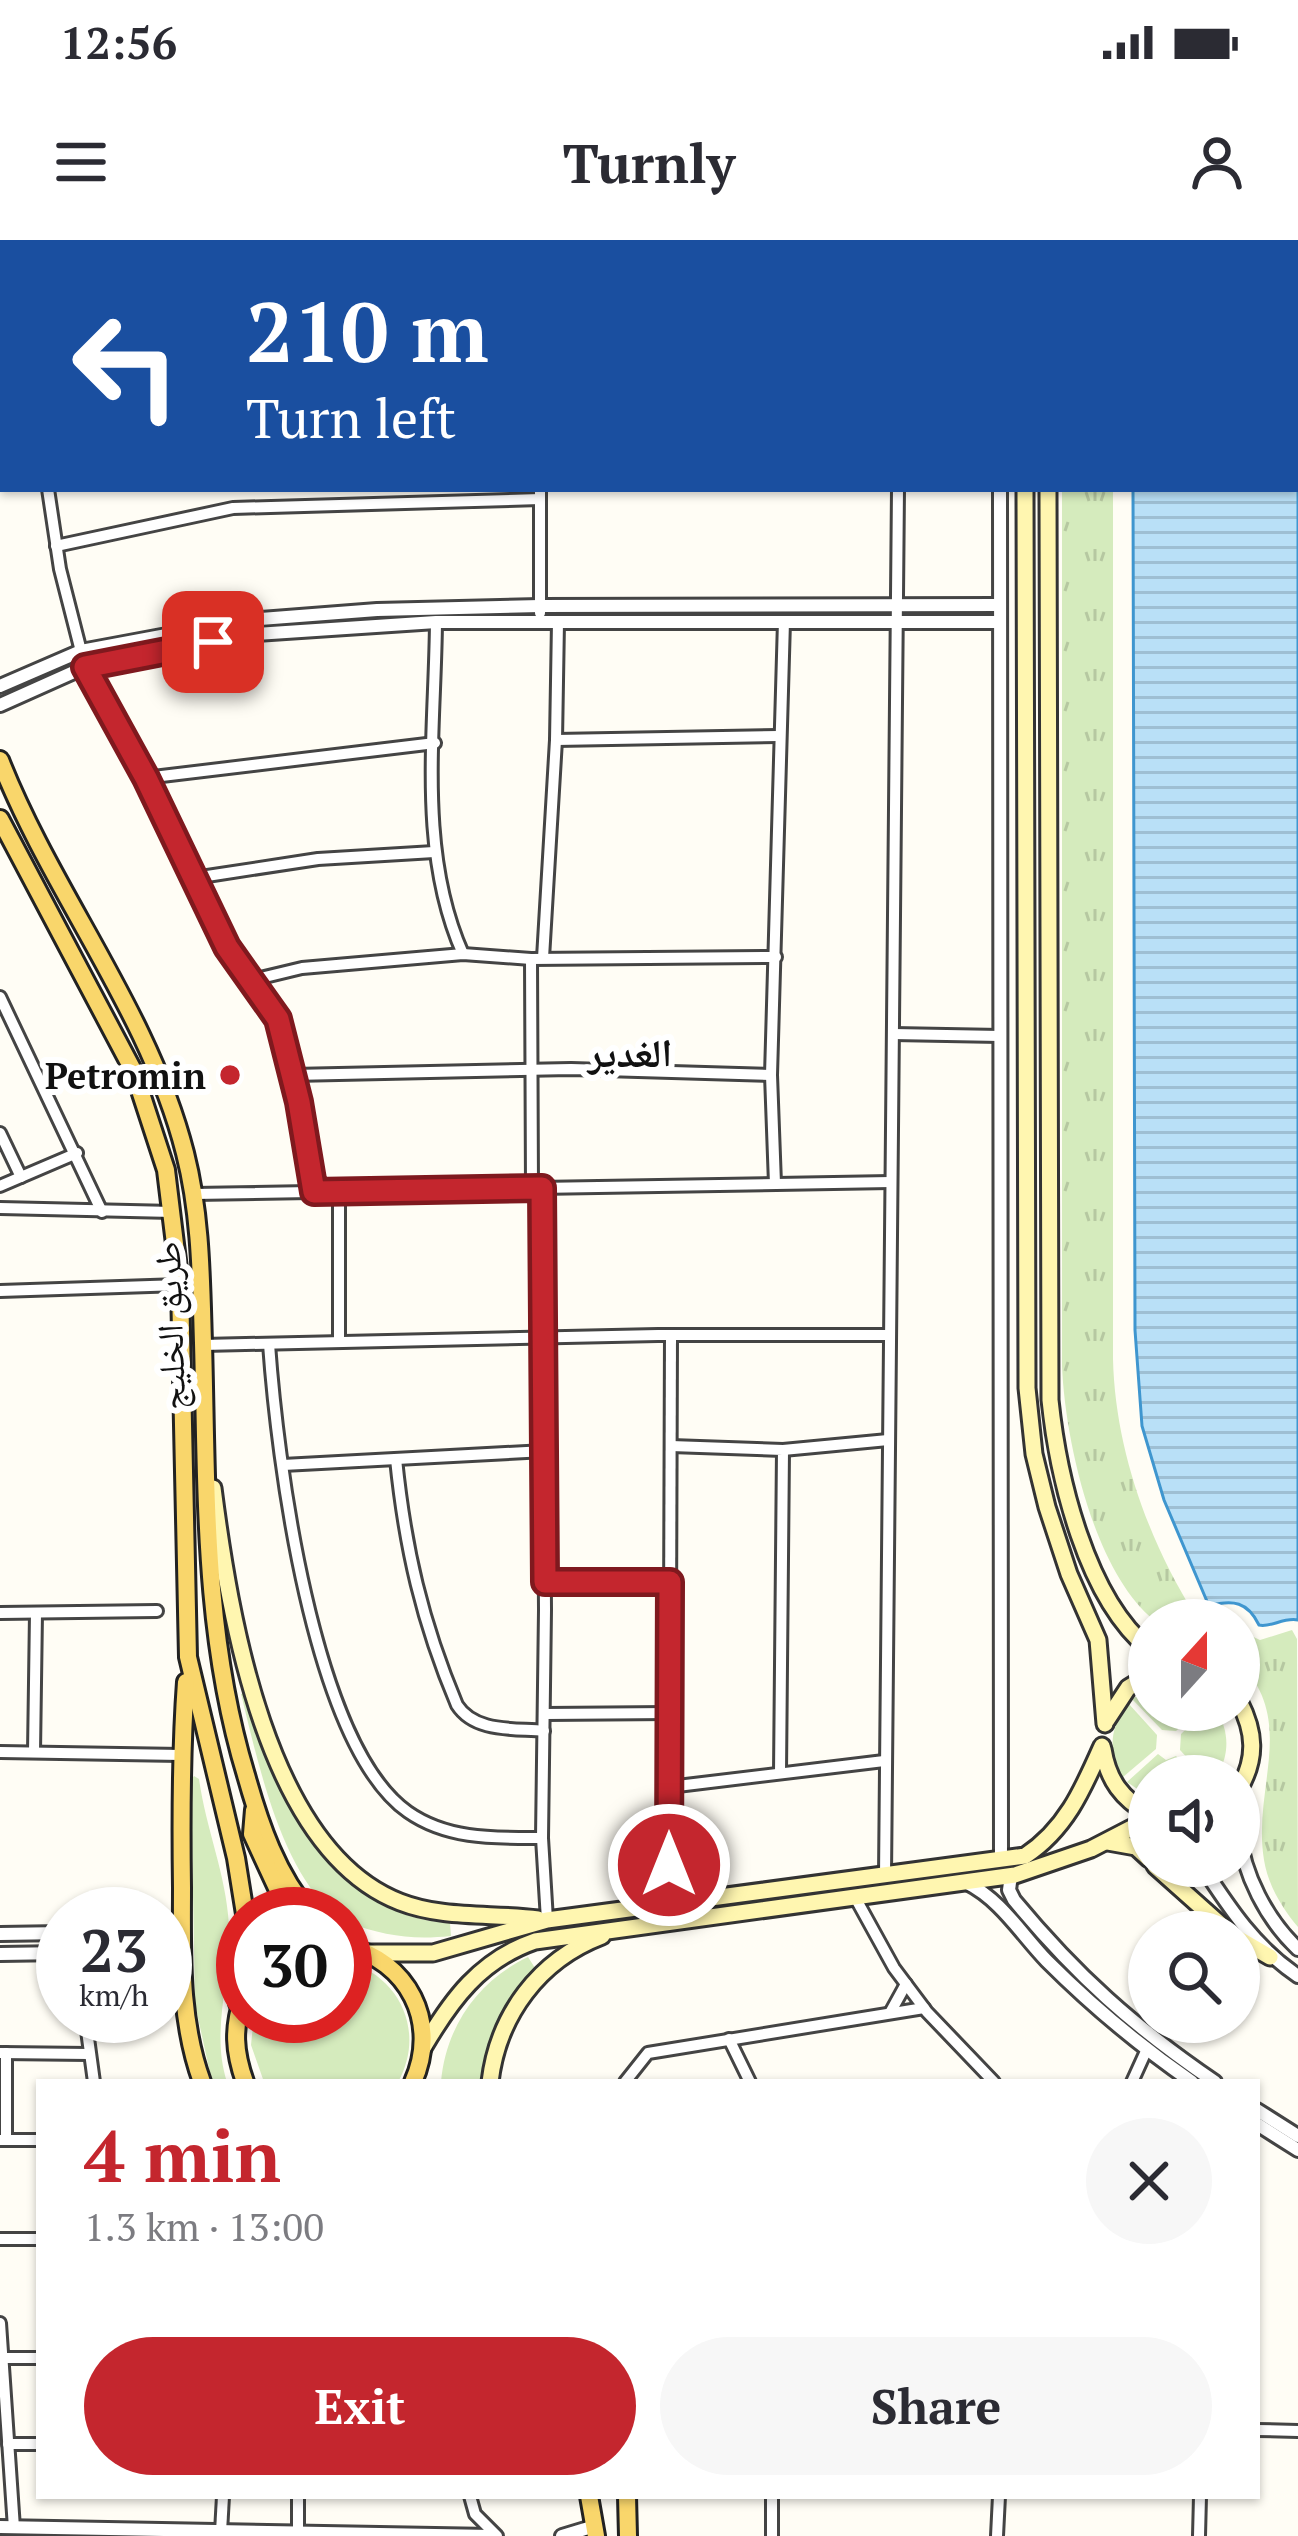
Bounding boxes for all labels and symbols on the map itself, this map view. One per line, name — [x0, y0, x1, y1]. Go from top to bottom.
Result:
pin — [162, 591, 264, 693]
district label: الغدير — [586, 1026, 672, 1078]
place label: Petromin — [45, 1052, 206, 1099]
marker: Petromin — [217, 1062, 243, 1088]
street label: طريق الخليج — [143, 1241, 195, 1411]
north arrow — [1128, 1599, 1260, 1731]
position arrow — [606, 1802, 732, 1928]
speed limit sign: 30 — [216, 1887, 372, 2043]

